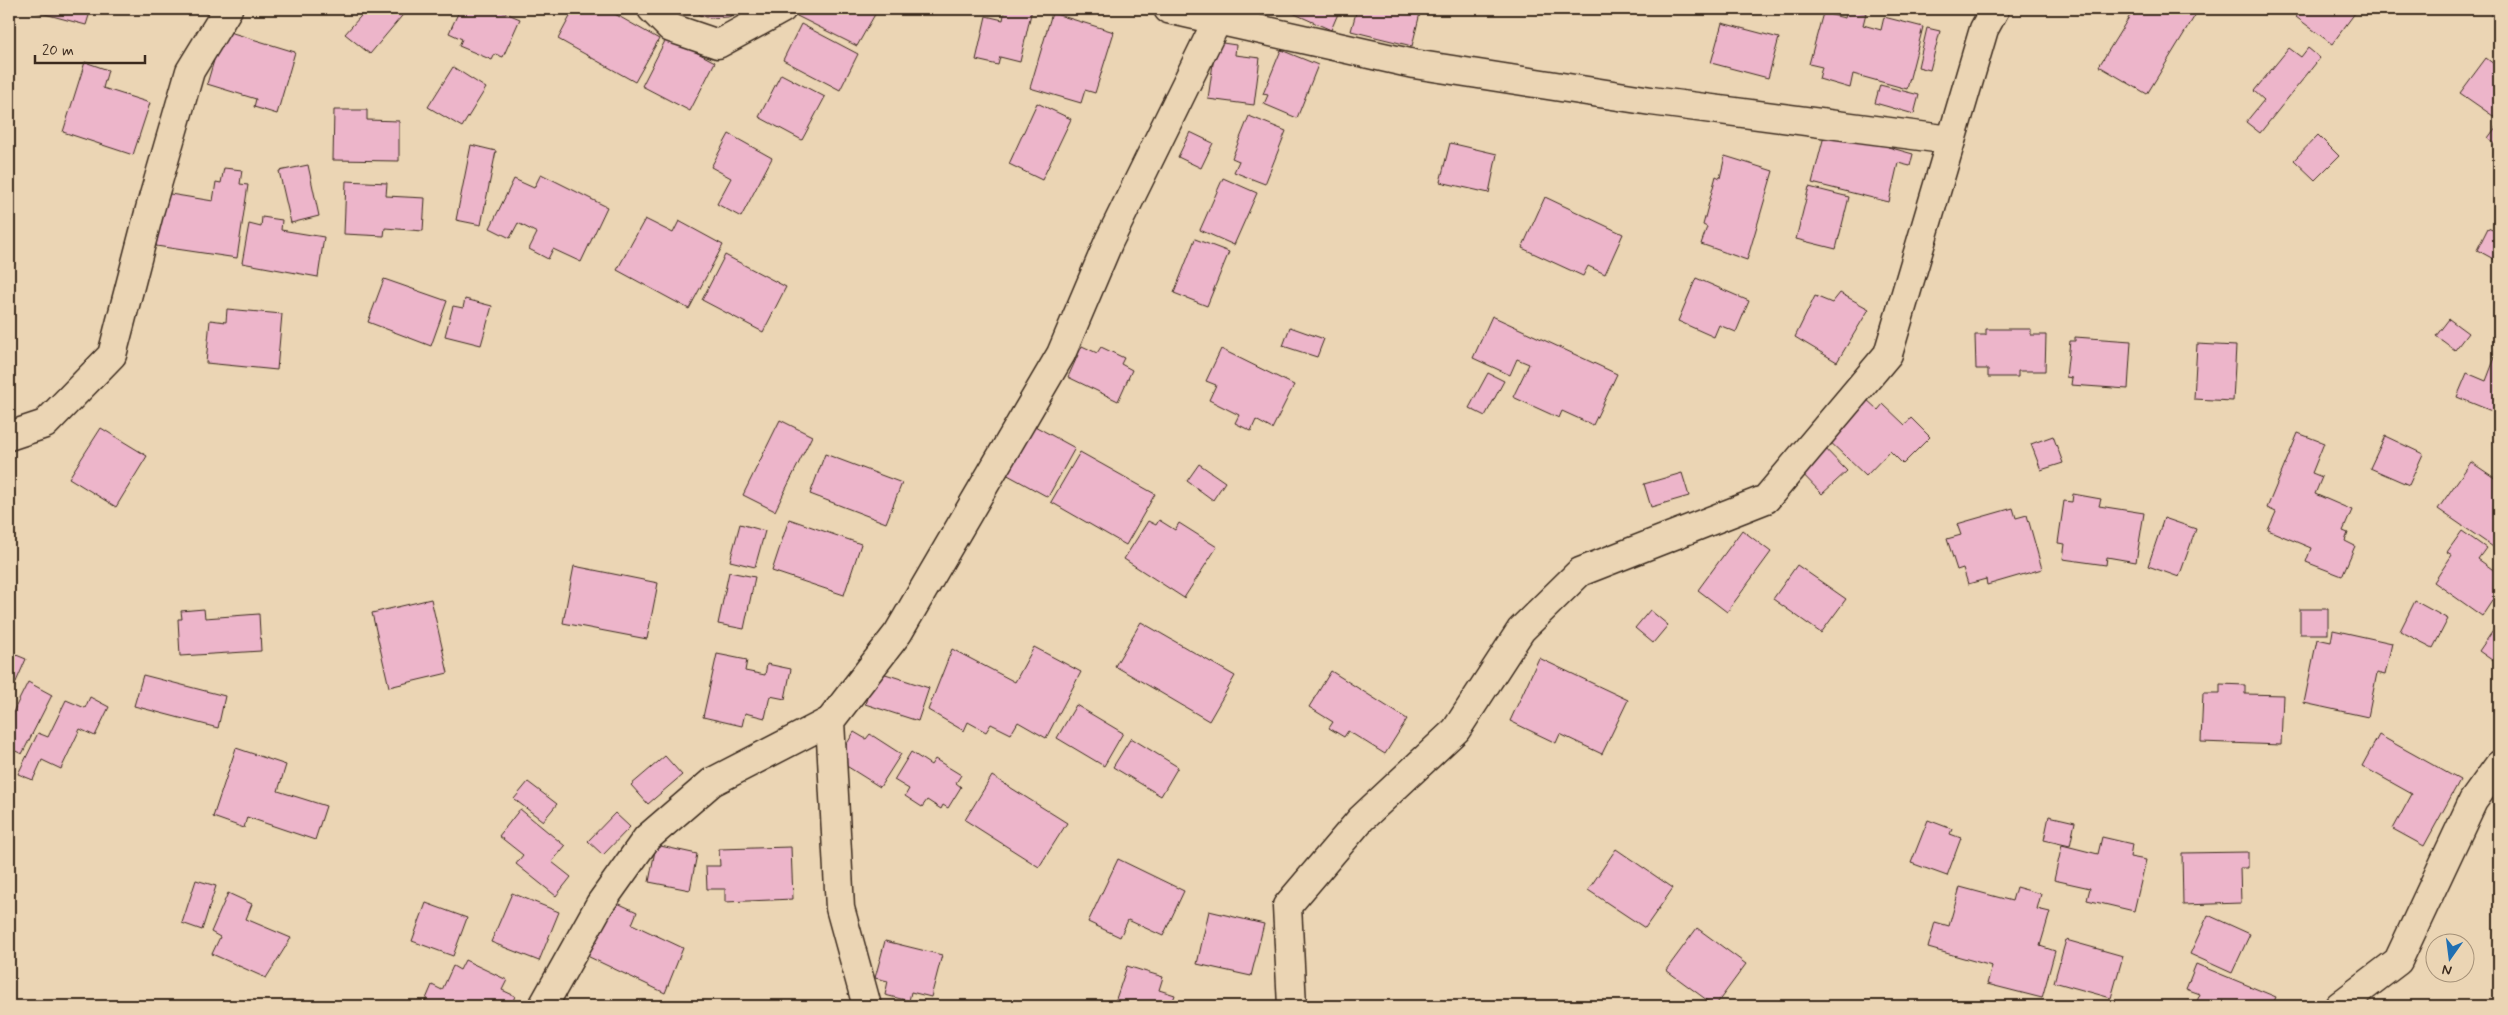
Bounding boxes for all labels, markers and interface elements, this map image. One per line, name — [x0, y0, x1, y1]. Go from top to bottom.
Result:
scale bar — [35, 32, 145, 64]
text: 20 m — [42, 41, 74, 61]
north arrow — [2426, 932, 2476, 982]
text: N — [2440, 960, 2454, 980]

